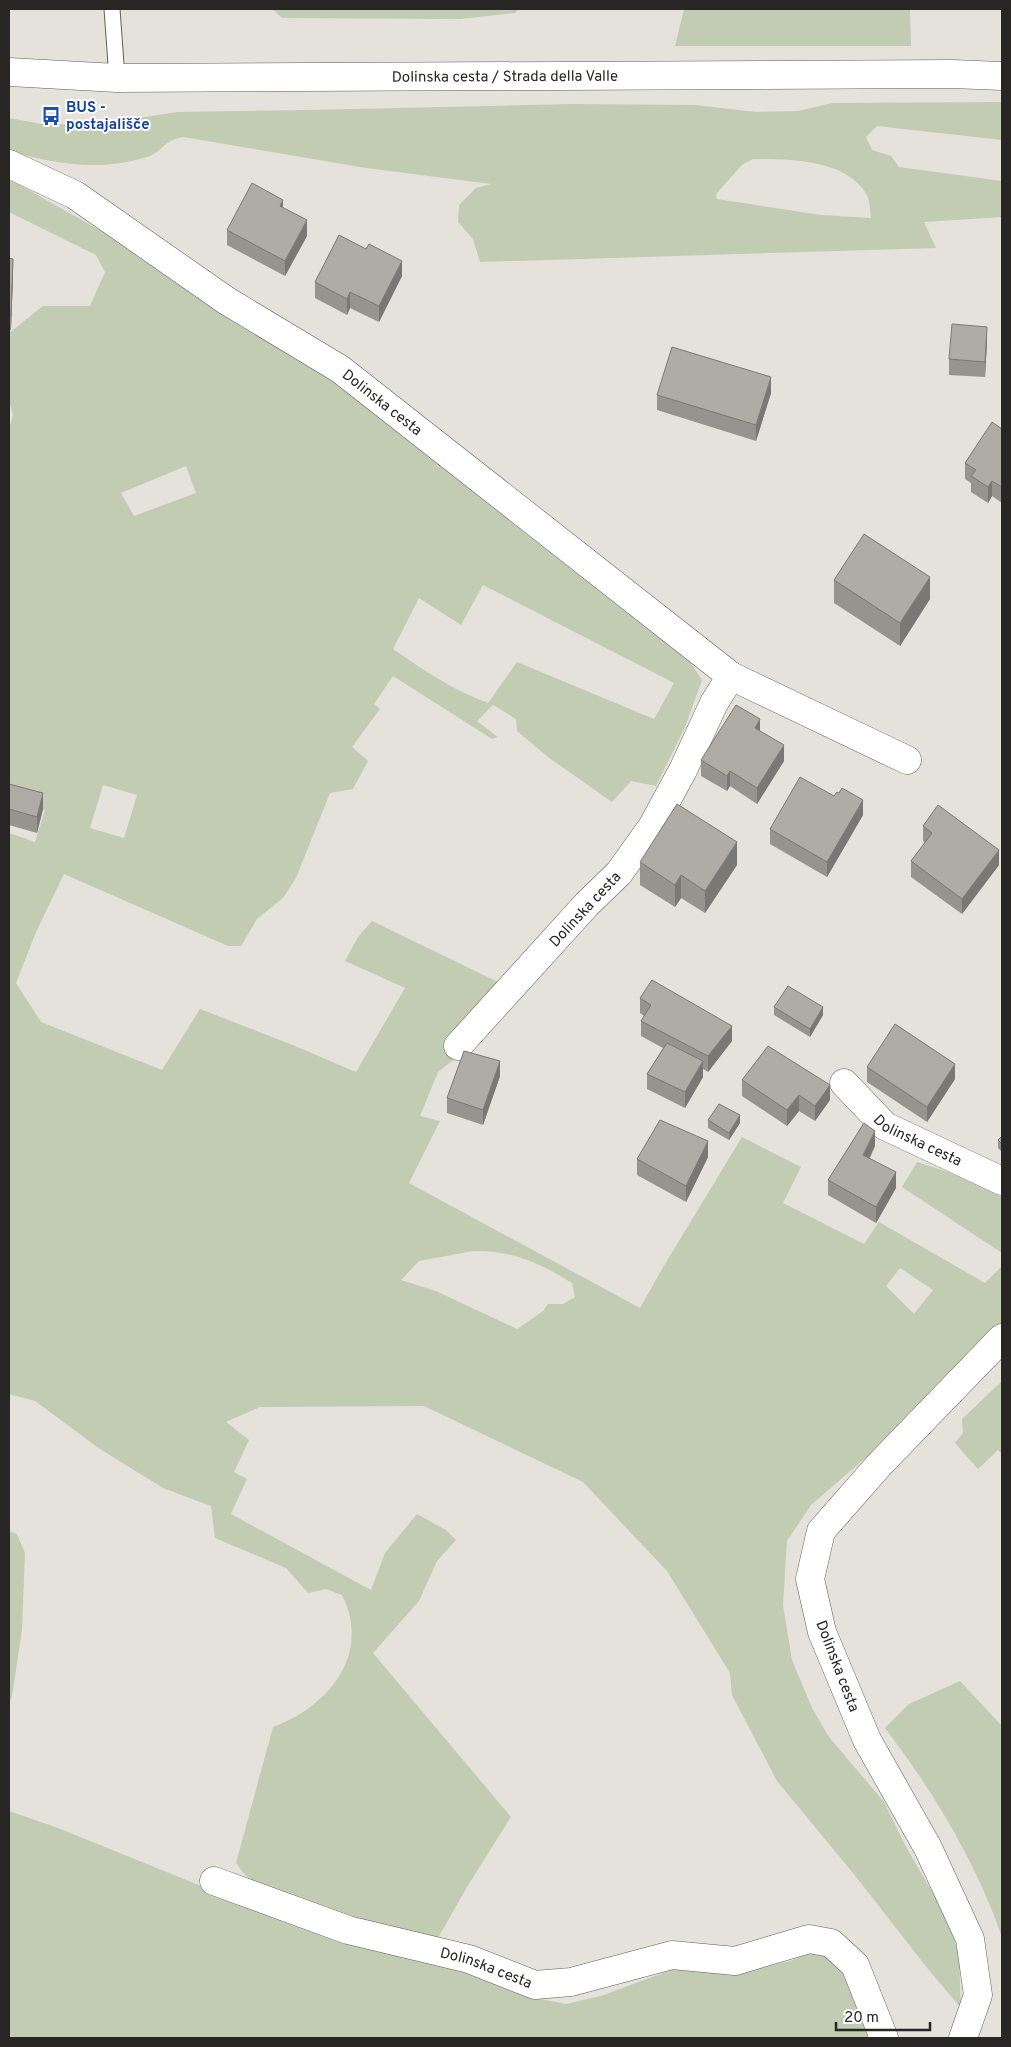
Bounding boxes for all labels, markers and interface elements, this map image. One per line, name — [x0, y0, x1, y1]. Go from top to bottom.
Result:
street label: Dolinska cesta / Strada della Valle — [392, 68, 618, 88]
place label: BUS - postajališče — [66, 99, 150, 135]
bus stop icon: BUS - postajališče — [40, 105, 62, 127]
street label: Dolinska cesta — [338, 366, 425, 441]
street label: Dolinska cesta — [546, 868, 626, 952]
street label: Dolinska cesta — [868, 1111, 964, 1172]
street label: Dolinska cesta — [810, 1618, 863, 1715]
street label: Dolinska cesta — [438, 1944, 534, 1994]
scale bar — [836, 2000, 930, 2032]
text: 20 m — [844, 2009, 879, 2028]

